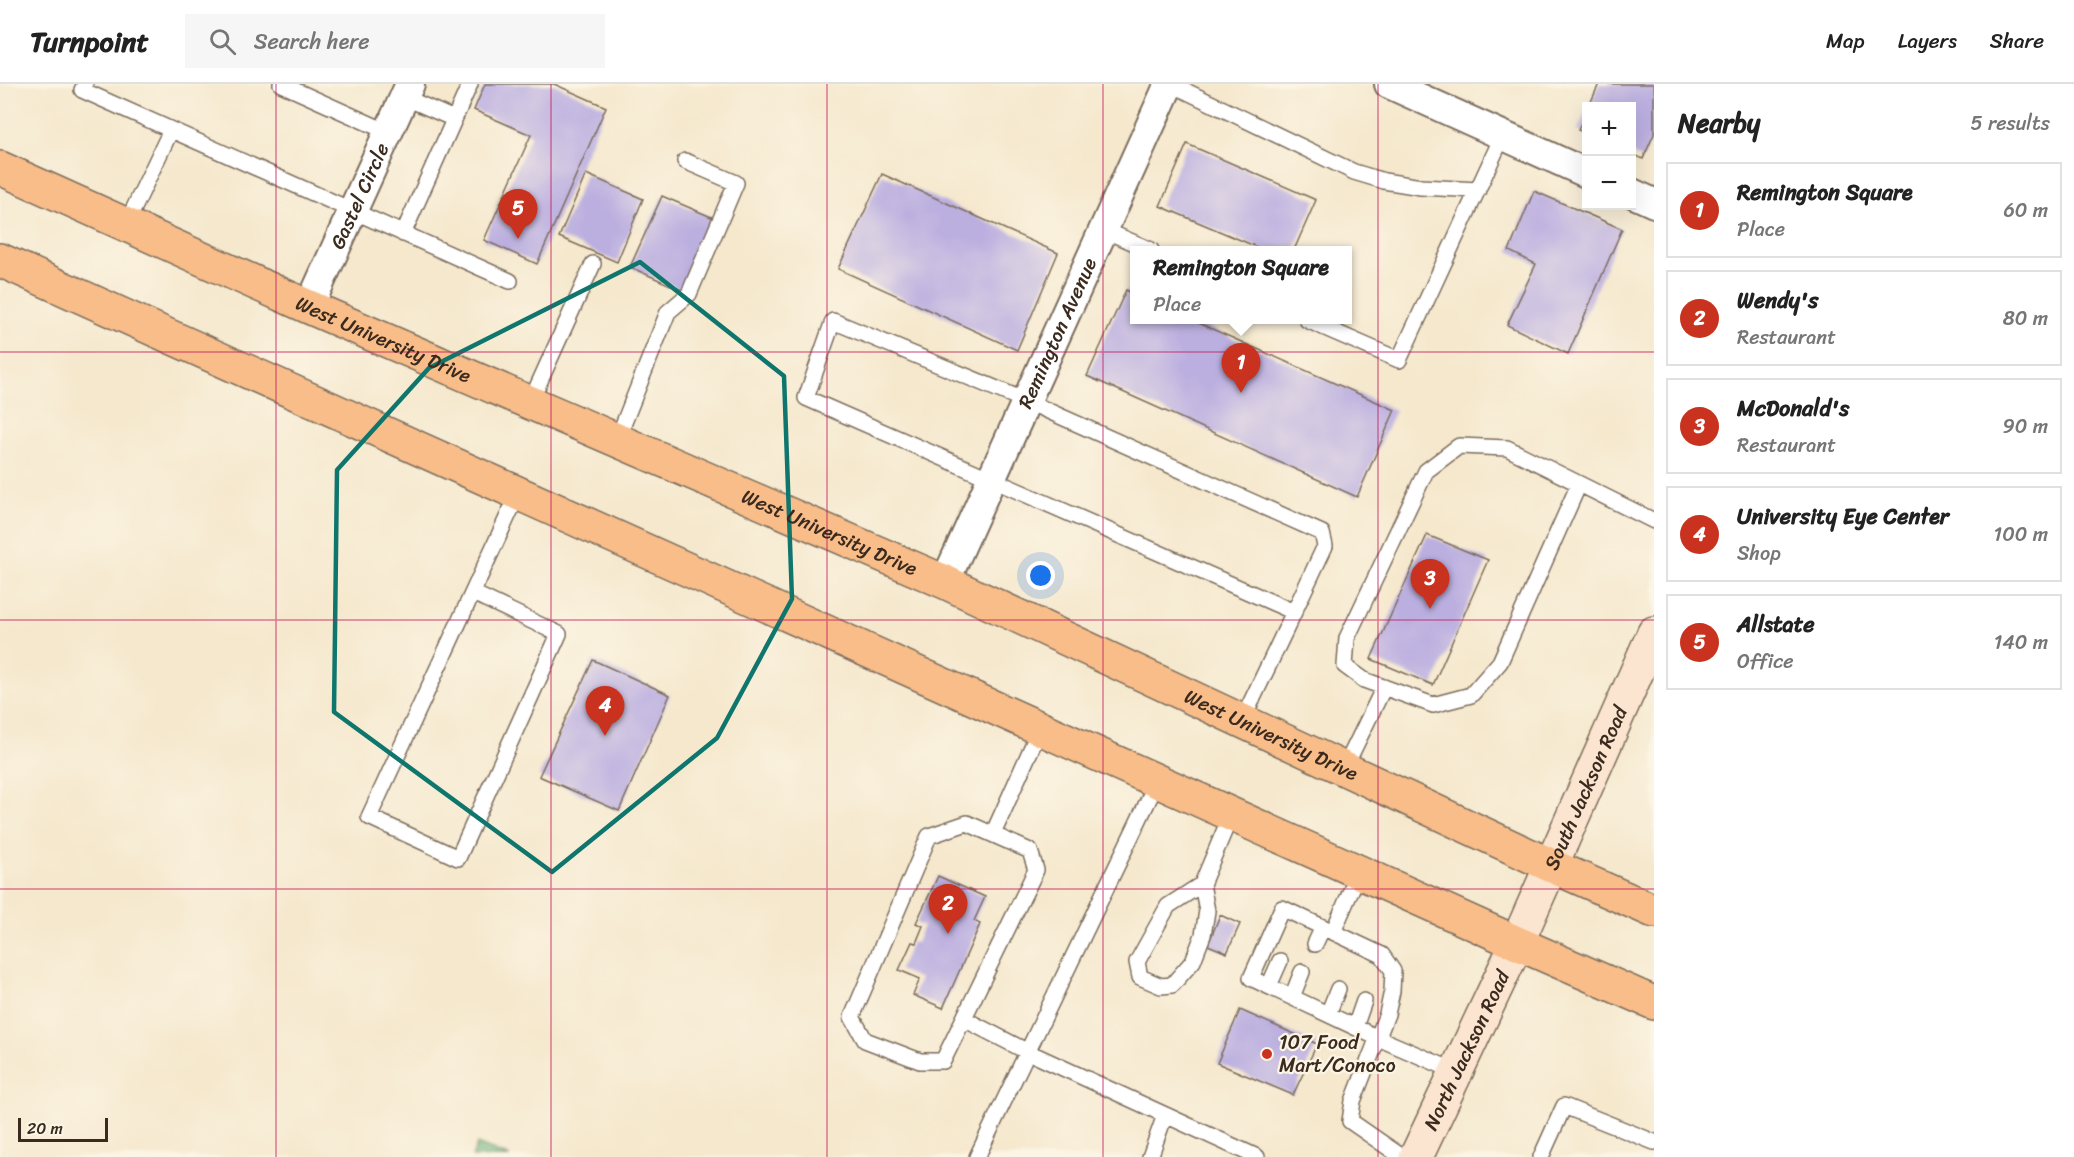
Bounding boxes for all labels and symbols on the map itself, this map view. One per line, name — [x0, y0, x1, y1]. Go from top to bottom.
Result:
street label: Gastel Circle — [320, 137, 399, 255]
pin: 5 — [498, 190, 538, 239]
street label: Remington Avenue — [1008, 251, 1106, 414]
street label: West University Drive — [290, 286, 477, 393]
pin: 1 — [1222, 344, 1260, 393]
street label: West University Drive — [736, 479, 923, 586]
pin: 3 — [1410, 560, 1450, 609]
your location — [1026, 561, 1055, 590]
street label: West University Drive — [1179, 679, 1364, 791]
pin: 4 — [586, 686, 624, 736]
street label: South Jackson Road — [1534, 699, 1638, 876]
pin: 2 — [928, 884, 968, 934]
street label: North Jackson Road — [1413, 963, 1520, 1136]
place label: 107 Food Mart/Conoco — [1279, 1025, 1396, 1083]
marker: 107 Food Mart/Conoco — [1260, 1047, 1274, 1061]
scale bar — [18, 1115, 108, 1142]

